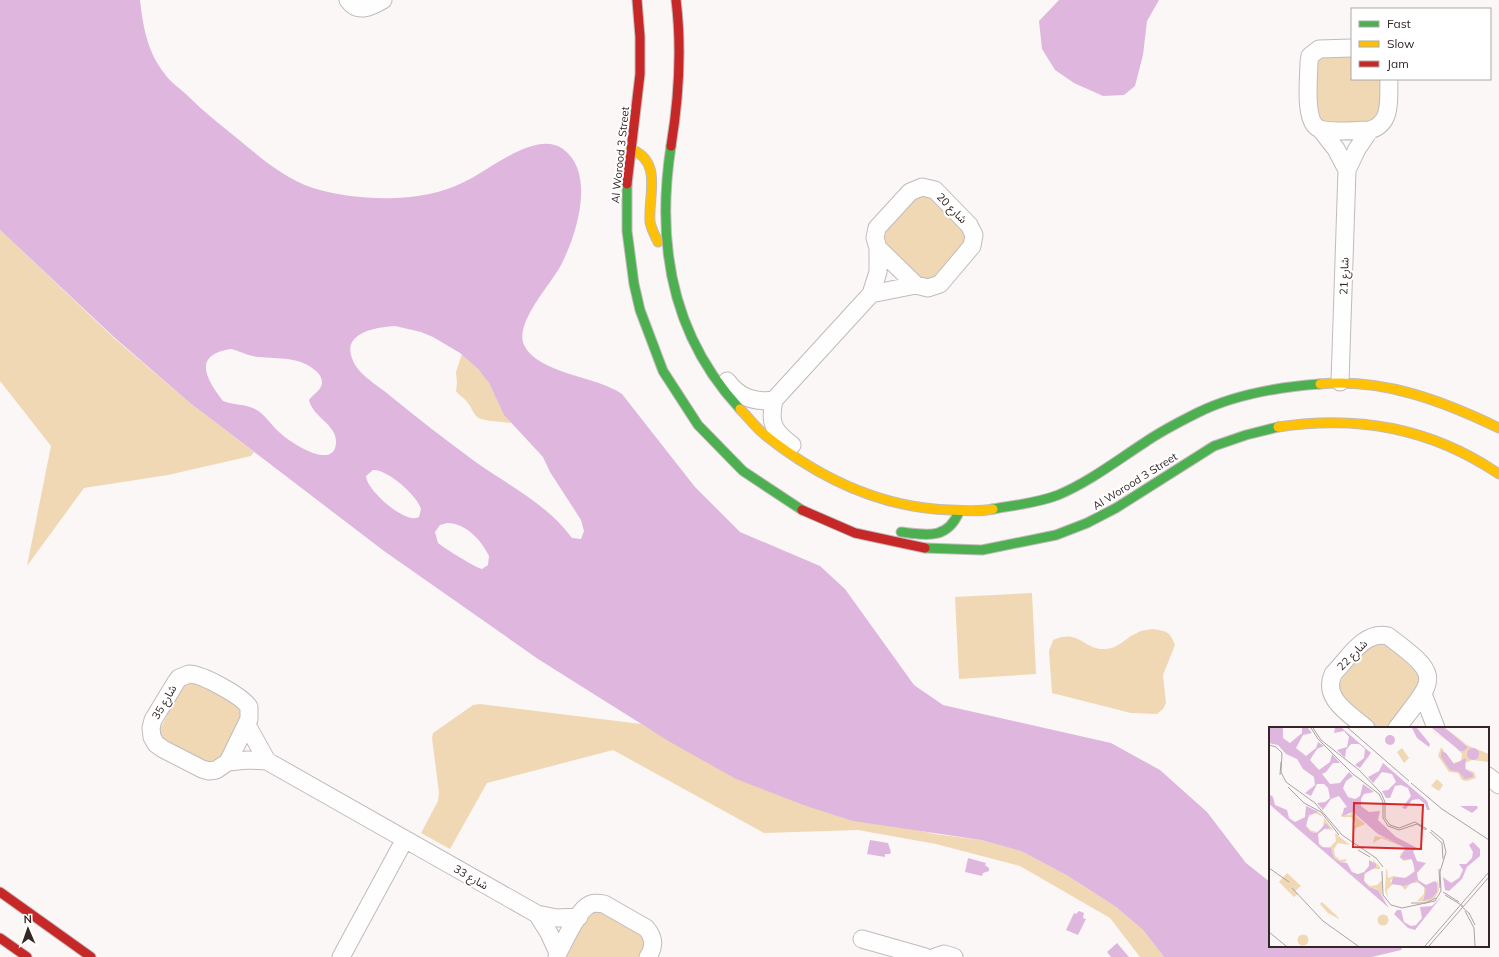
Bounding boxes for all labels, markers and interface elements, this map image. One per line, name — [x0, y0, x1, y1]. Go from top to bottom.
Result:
legend — [1351, 8, 1491, 80]
text: Fast — [1387, 16, 1411, 31]
text: Slow — [1387, 36, 1415, 51]
text: Jam — [1387, 56, 1409, 71]
street label: Al Worood 3 Street — [608, 106, 632, 204]
street label: شارع 20 — [933, 190, 970, 227]
street label: شارع 21 — [1336, 257, 1353, 295]
street label: Al Worood 3 Street — [1090, 449, 1180, 513]
street label: شارع 22 — [1334, 636, 1371, 674]
street label: شارع 35 — [149, 682, 180, 722]
inset map — [1269, 727, 1489, 947]
street label: شارع 33 — [451, 862, 491, 893]
north arrow — [8, 909, 48, 949]
text: N — [23, 912, 32, 926]

